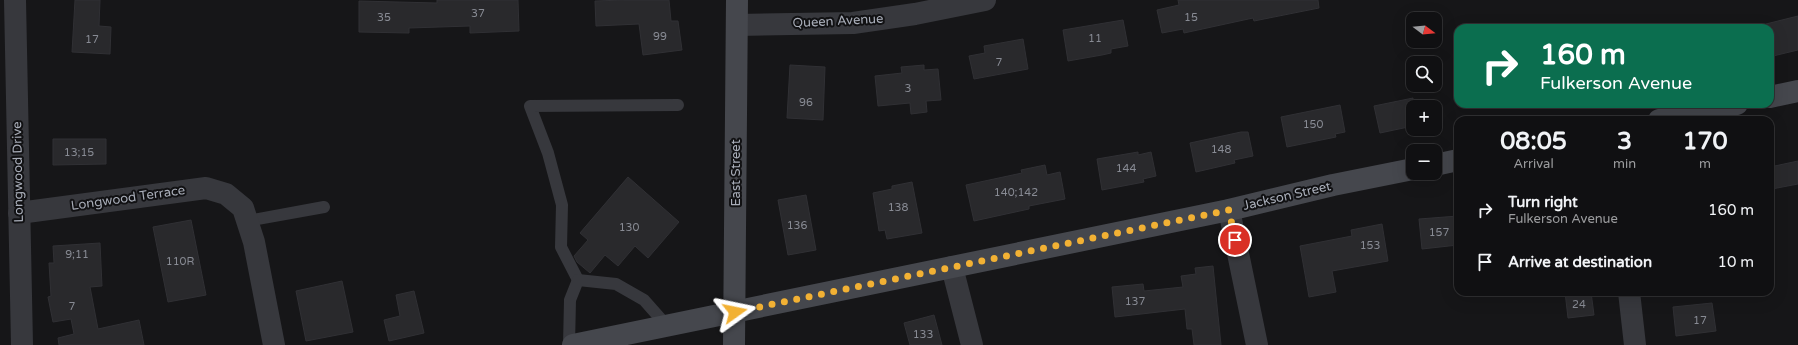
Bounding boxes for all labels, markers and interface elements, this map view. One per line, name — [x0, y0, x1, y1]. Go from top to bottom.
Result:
house number: 37 — [471, 7, 485, 20]
house number: 35 — [377, 11, 391, 24]
street label: Queen Avenue — [792, 11, 884, 31]
house number: 15 — [1184, 11, 1198, 24]
north arrow — [1406, 12, 1442, 48]
map controls — [1406, 12, 1442, 180]
house number: 99 — [653, 30, 667, 43]
house number: 11 — [1088, 32, 1102, 45]
house number: 17 — [85, 33, 99, 46]
text: 160 m — [1540, 38, 1626, 72]
icon: right — [1474, 40, 1526, 92]
house number: 7 — [996, 56, 1003, 69]
button: search — [1406, 56, 1442, 92]
text: Fulkerson Avenue — [1540, 72, 1692, 94]
house number: 3 — [905, 82, 912, 95]
house number: 96 — [799, 96, 813, 109]
button: + — [1406, 100, 1442, 136]
house number: 150 — [1303, 118, 1323, 131]
street label: Longwood Drive — [9, 121, 27, 223]
text: 08:05 — [1500, 127, 1567, 156]
text: 3 — [1617, 127, 1632, 156]
text: 170 — [1682, 127, 1728, 156]
street label: East Street — [728, 139, 744, 207]
house number: 148 — [1211, 143, 1231, 156]
button: − — [1406, 144, 1442, 180]
house number: 13;15 — [64, 146, 94, 159]
text: Arrival — [1513, 156, 1554, 172]
text: min — [1613, 156, 1636, 172]
text: m — [1699, 156, 1711, 172]
house number: 144 — [1116, 162, 1136, 175]
street label: Jackson Street — [1241, 178, 1333, 214]
street label: Longwood Terrace — [70, 182, 186, 214]
house number: 140;142 — [994, 186, 1038, 199]
text: Turn right — [1508, 193, 1578, 211]
icon: right — [1474, 199, 1496, 221]
house number: 138 — [888, 201, 908, 214]
text: 160 m — [1708, 201, 1754, 219]
text: Fulkerson Avenue — [1508, 211, 1618, 227]
house number: 136 — [787, 219, 807, 232]
house number: 130 — [619, 221, 639, 234]
pin — [1218, 223, 1252, 257]
house number: 157 — [1429, 226, 1449, 239]
icon: arrive — [1224, 229, 1246, 251]
house number: 153 — [1360, 239, 1380, 252]
house number: 9;11 — [65, 248, 89, 261]
icon: arrive — [1474, 251, 1496, 273]
text: Arrive at destination — [1508, 253, 1652, 271]
text: 10 m — [1717, 253, 1754, 271]
house number: 110R — [166, 255, 194, 268]
position arrow — [714, 291, 756, 333]
house number: 137 — [1125, 295, 1145, 308]
house number: 24 — [1572, 298, 1586, 311]
house number: 7 — [69, 300, 76, 313]
house number: 17 — [1693, 314, 1707, 327]
house number: 133 — [913, 328, 933, 341]

